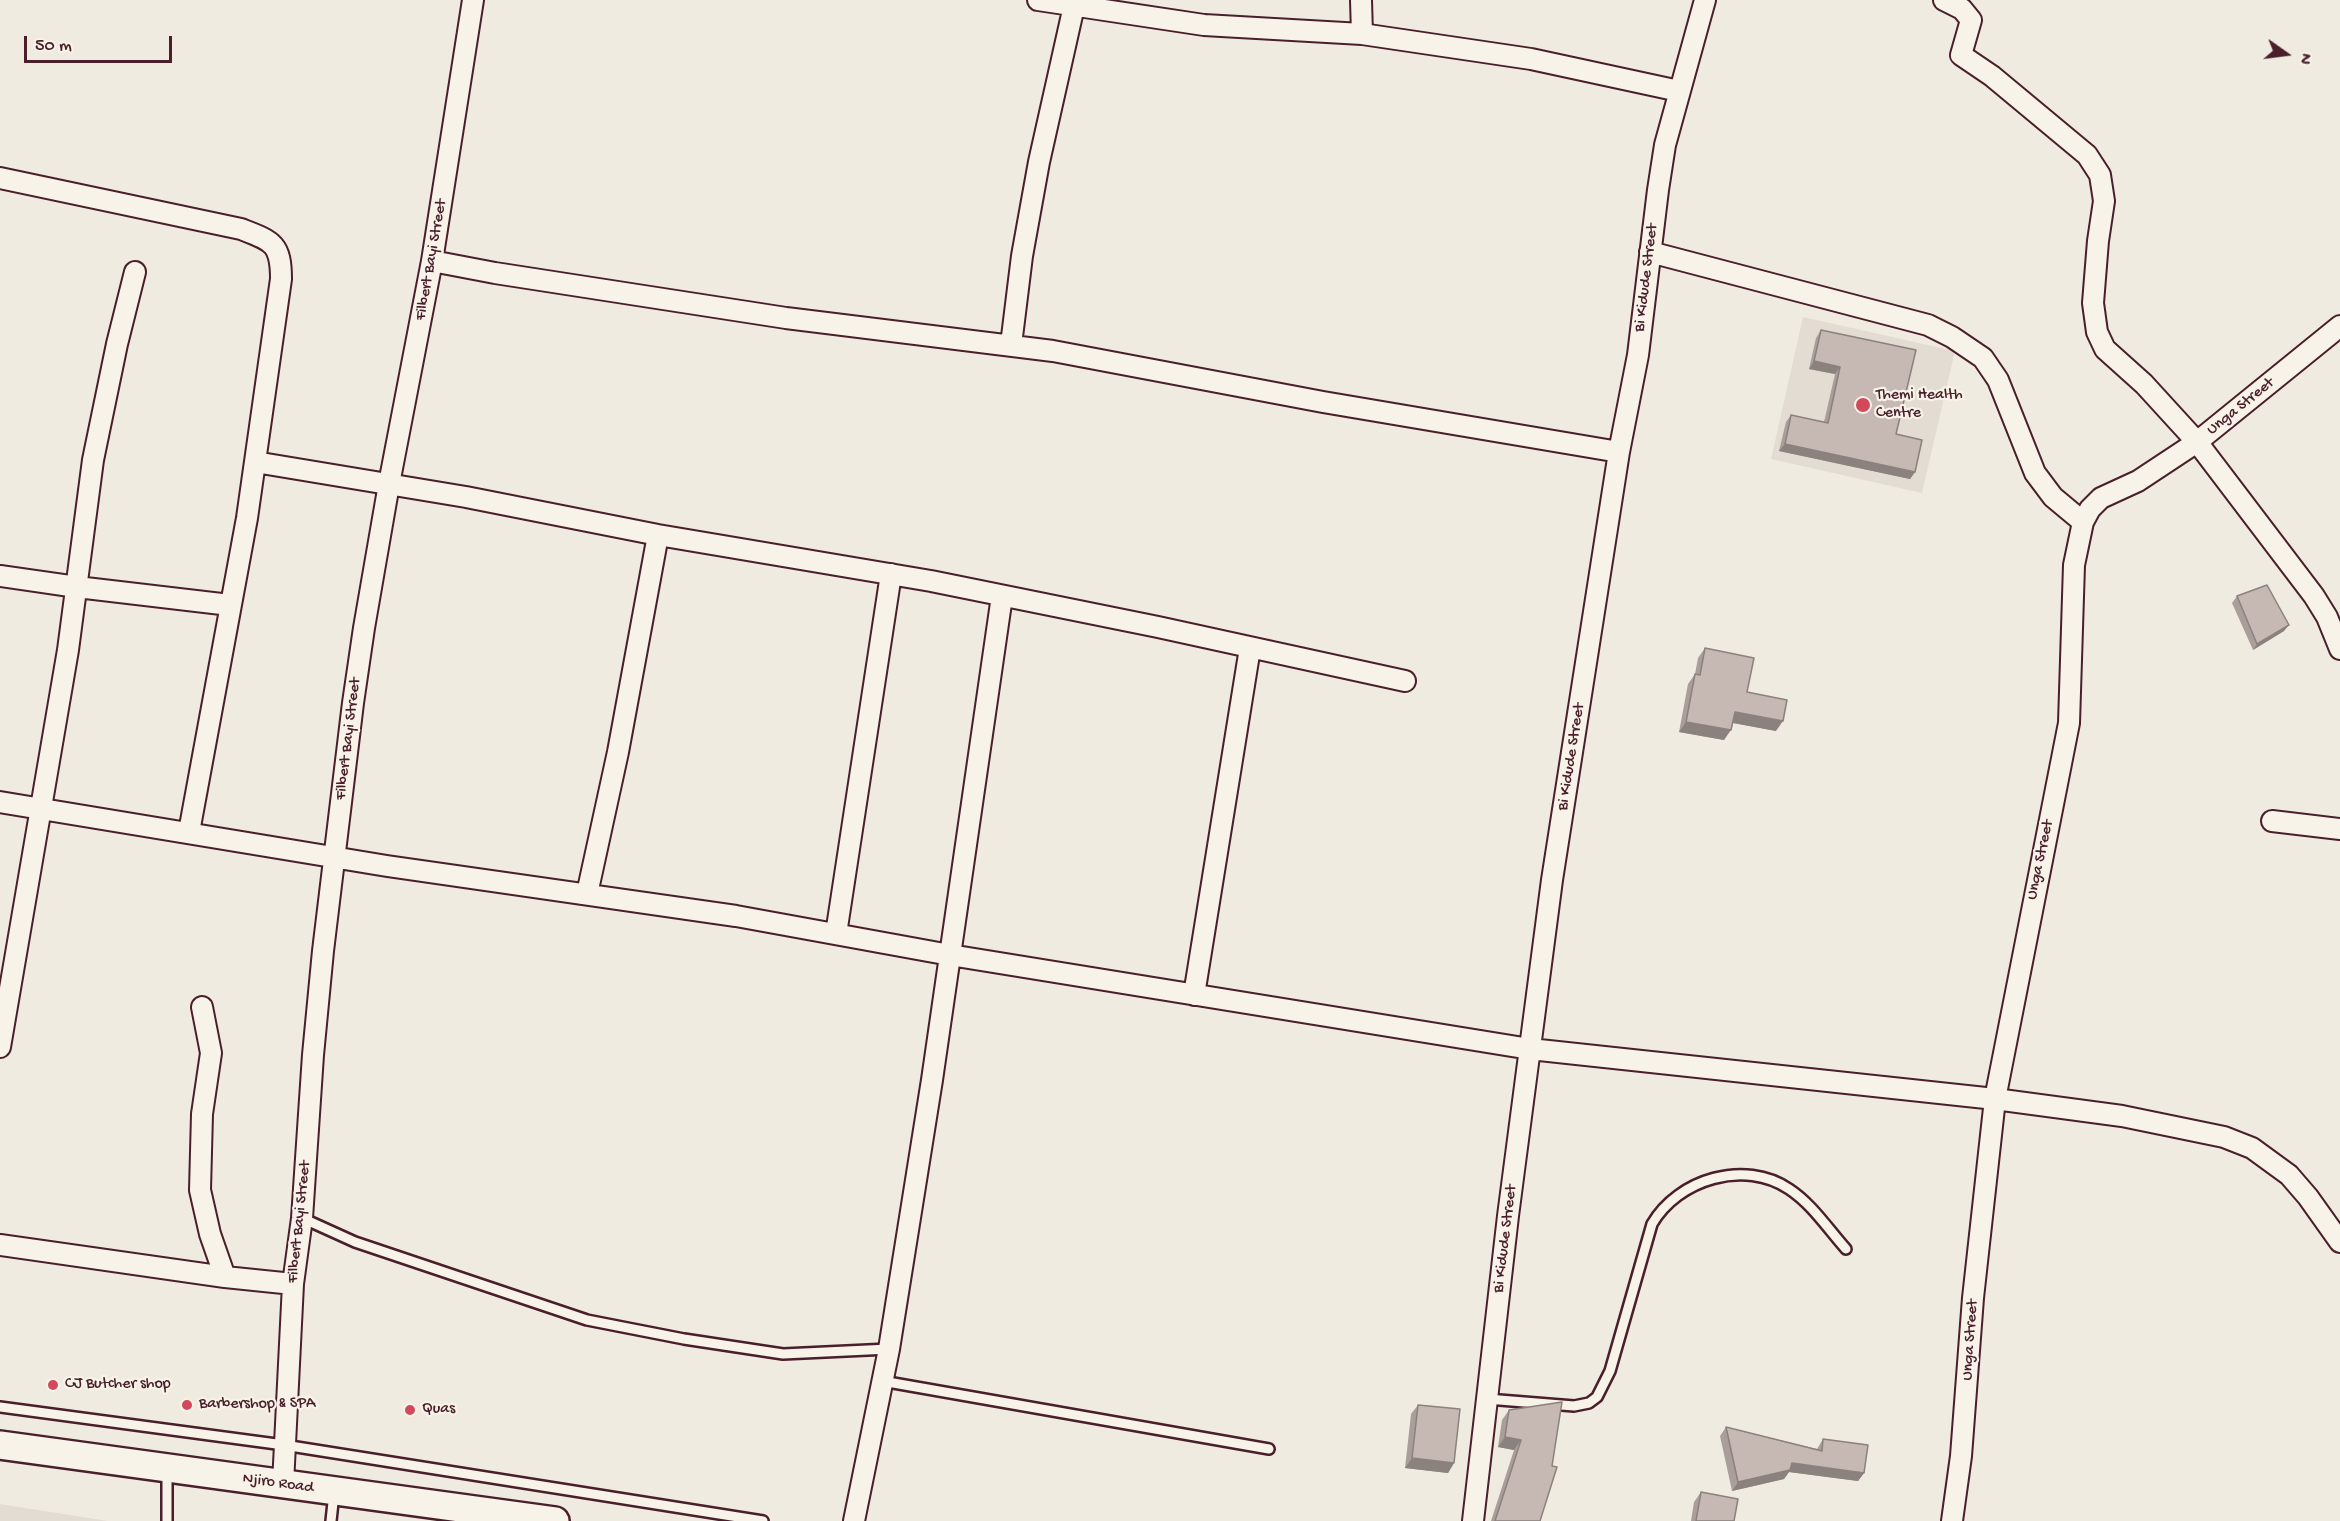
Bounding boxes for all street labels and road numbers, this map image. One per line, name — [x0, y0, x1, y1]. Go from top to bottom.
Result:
street label: Filbert Bayi Street — [412, 198, 452, 322]
street label: Bi Kidude Street — [1631, 223, 1663, 333]
street label: Unga Street — [2203, 374, 2279, 440]
street label: Filbert Bayi Street — [332, 677, 366, 801]
street label: Bi Kidude Street — [1554, 702, 1590, 812]
street label: Unga Street — [2023, 818, 2059, 902]
street label: Filbert Bayi Street — [284, 1160, 316, 1284]
street label: Bi Kidude Street — [1490, 1184, 1522, 1294]
street label: Unga Street — [1959, 1299, 1983, 1381]
street label: Njiro Road — [241, 1470, 315, 1498]

